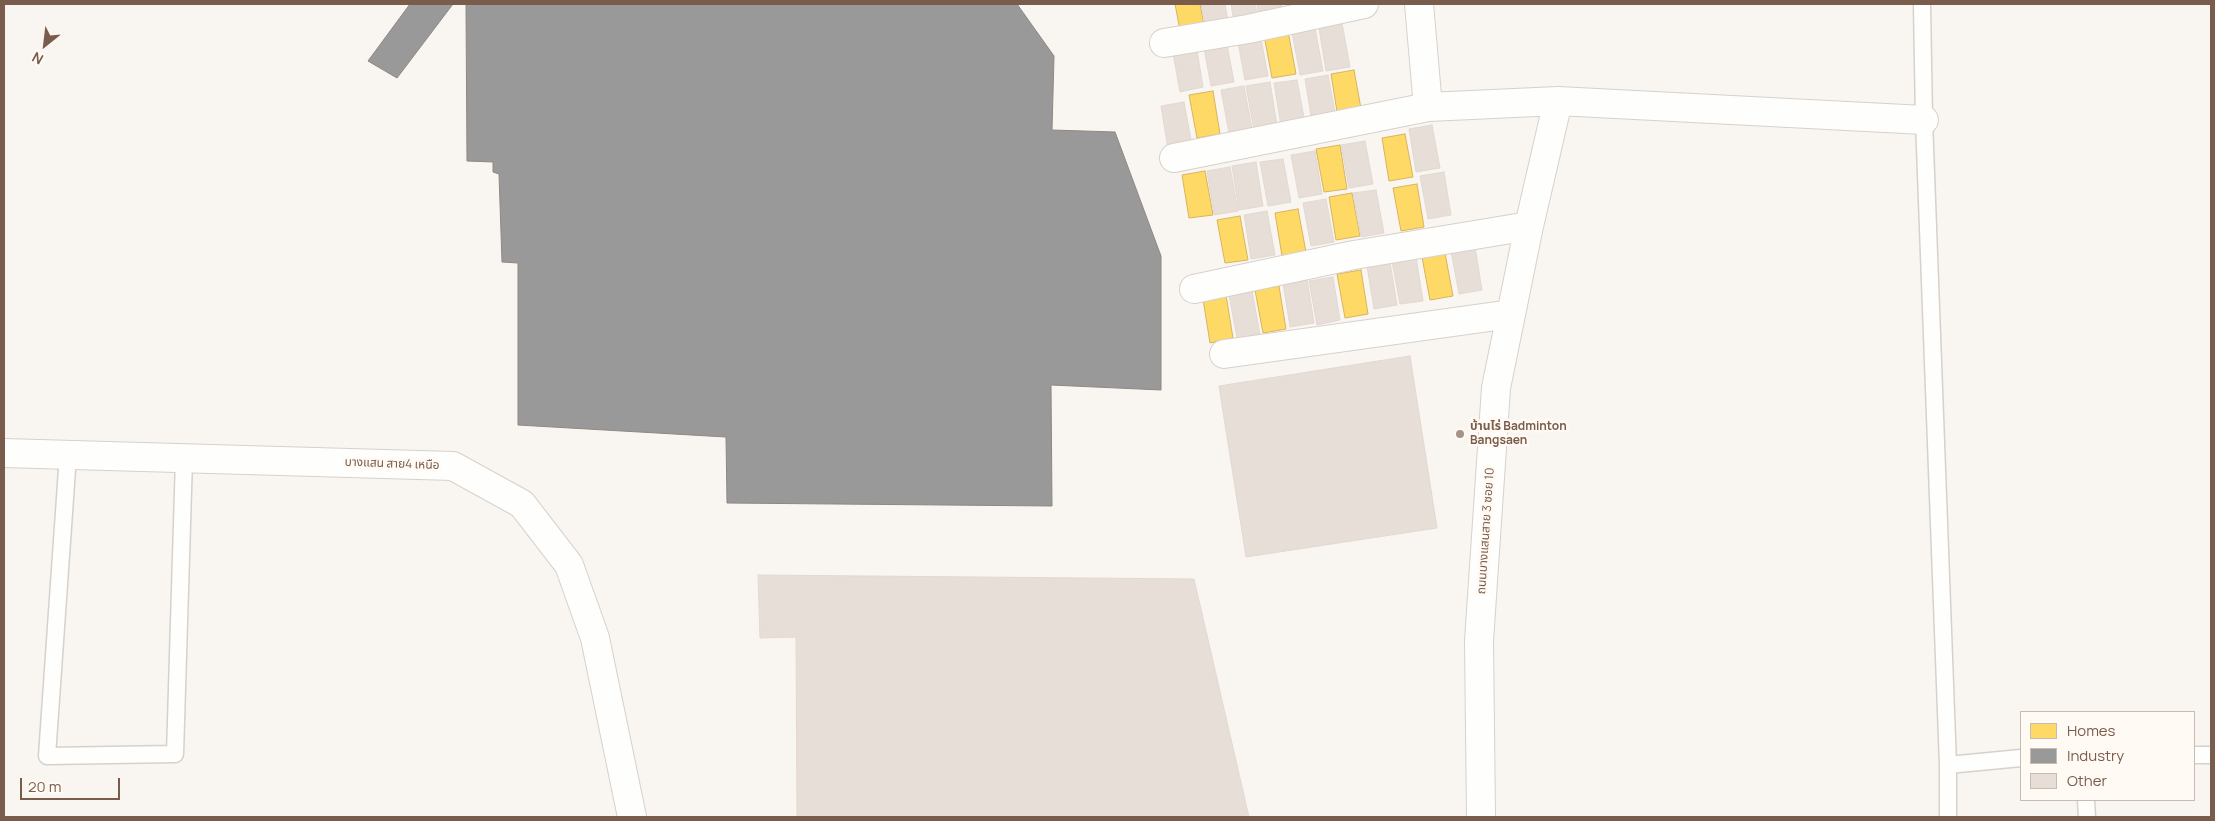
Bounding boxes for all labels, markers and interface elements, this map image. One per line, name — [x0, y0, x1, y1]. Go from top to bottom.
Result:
north arrow — [20, 20, 70, 70]
text: N — [28, 48, 46, 69]
place label: บ้านไร่ Badminton Bangsaen — [1470, 420, 1567, 448]
marker: บ้านไร่ Badminton Bangsaen — [1454, 428, 1466, 440]
street label: บางแสน สาย4 เหนือ — [344, 455, 440, 473]
street label: ถนนบางแสนสาย 3 ซอย 10 — [1474, 467, 1498, 595]
legend — [2020, 711, 2195, 801]
text: Homes — [2067, 720, 2115, 741]
text: Industry — [2067, 745, 2124, 766]
scale bar — [22, 768, 122, 800]
text: Other — [2067, 770, 2107, 791]
text: 20 m — [28, 776, 61, 797]

